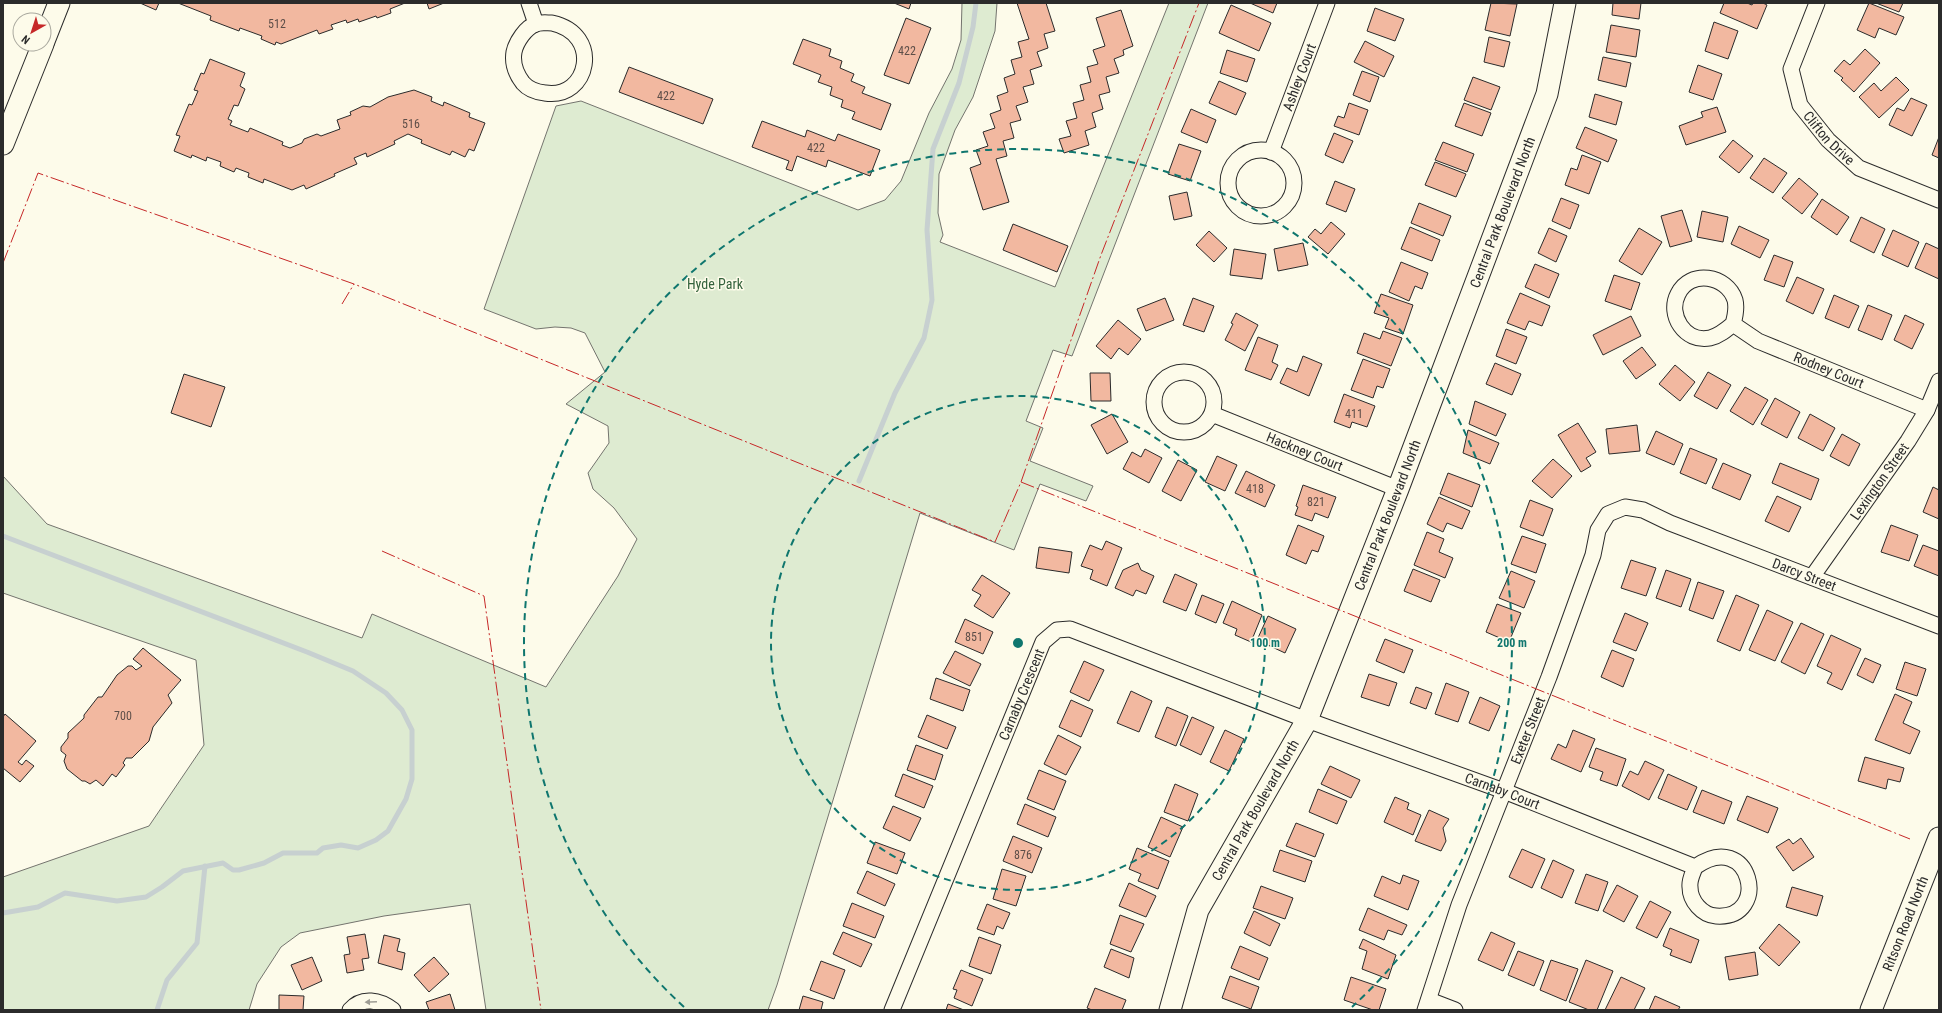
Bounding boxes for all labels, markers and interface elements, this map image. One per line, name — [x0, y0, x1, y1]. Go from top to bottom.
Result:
north arrow — [12, 12, 52, 52]
house number: 512 — [268, 17, 286, 31]
text: N — [19, 32, 33, 47]
street label: Ashley Court — [1279, 41, 1319, 113]
house number: 422 — [898, 44, 916, 58]
house number: 422 — [657, 89, 675, 103]
street label: Clifton Drive — [1800, 108, 1858, 168]
house number: 516 — [402, 117, 420, 131]
street label: Central Park Boulevard North — [1467, 134, 1538, 290]
house number: 422 — [807, 141, 825, 155]
park label: Hyde Park — [687, 276, 744, 292]
street label: Rodney Court — [1791, 348, 1866, 391]
house number: 411 — [1345, 407, 1363, 421]
street label: Hackney Court — [1264, 429, 1345, 474]
street label: Central Park Boulevard North — [1351, 438, 1424, 593]
street label: Lexington Street — [1847, 440, 1912, 523]
house number: 418 — [1246, 482, 1264, 496]
house number: 821 — [1307, 495, 1325, 509]
street label: Darcy Street — [1770, 555, 1839, 594]
house number: 851 — [965, 630, 983, 644]
centre of rings — [1011, 636, 1025, 650]
text: 100 m — [1250, 636, 1280, 650]
text: 200 m — [1497, 636, 1527, 650]
street label: Carnaby Crescent — [996, 646, 1047, 743]
street label: Exeter Street — [1507, 695, 1548, 766]
house number: 700 — [114, 709, 132, 723]
street label: Central Park Boulevard North — [1209, 737, 1302, 884]
street label: Carnaby Court — [1463, 770, 1542, 812]
house number: 876 — [1014, 848, 1032, 862]
street label: Ritson Road North — [1879, 874, 1931, 973]
one-way arrow — [364, 999, 377, 1005]

